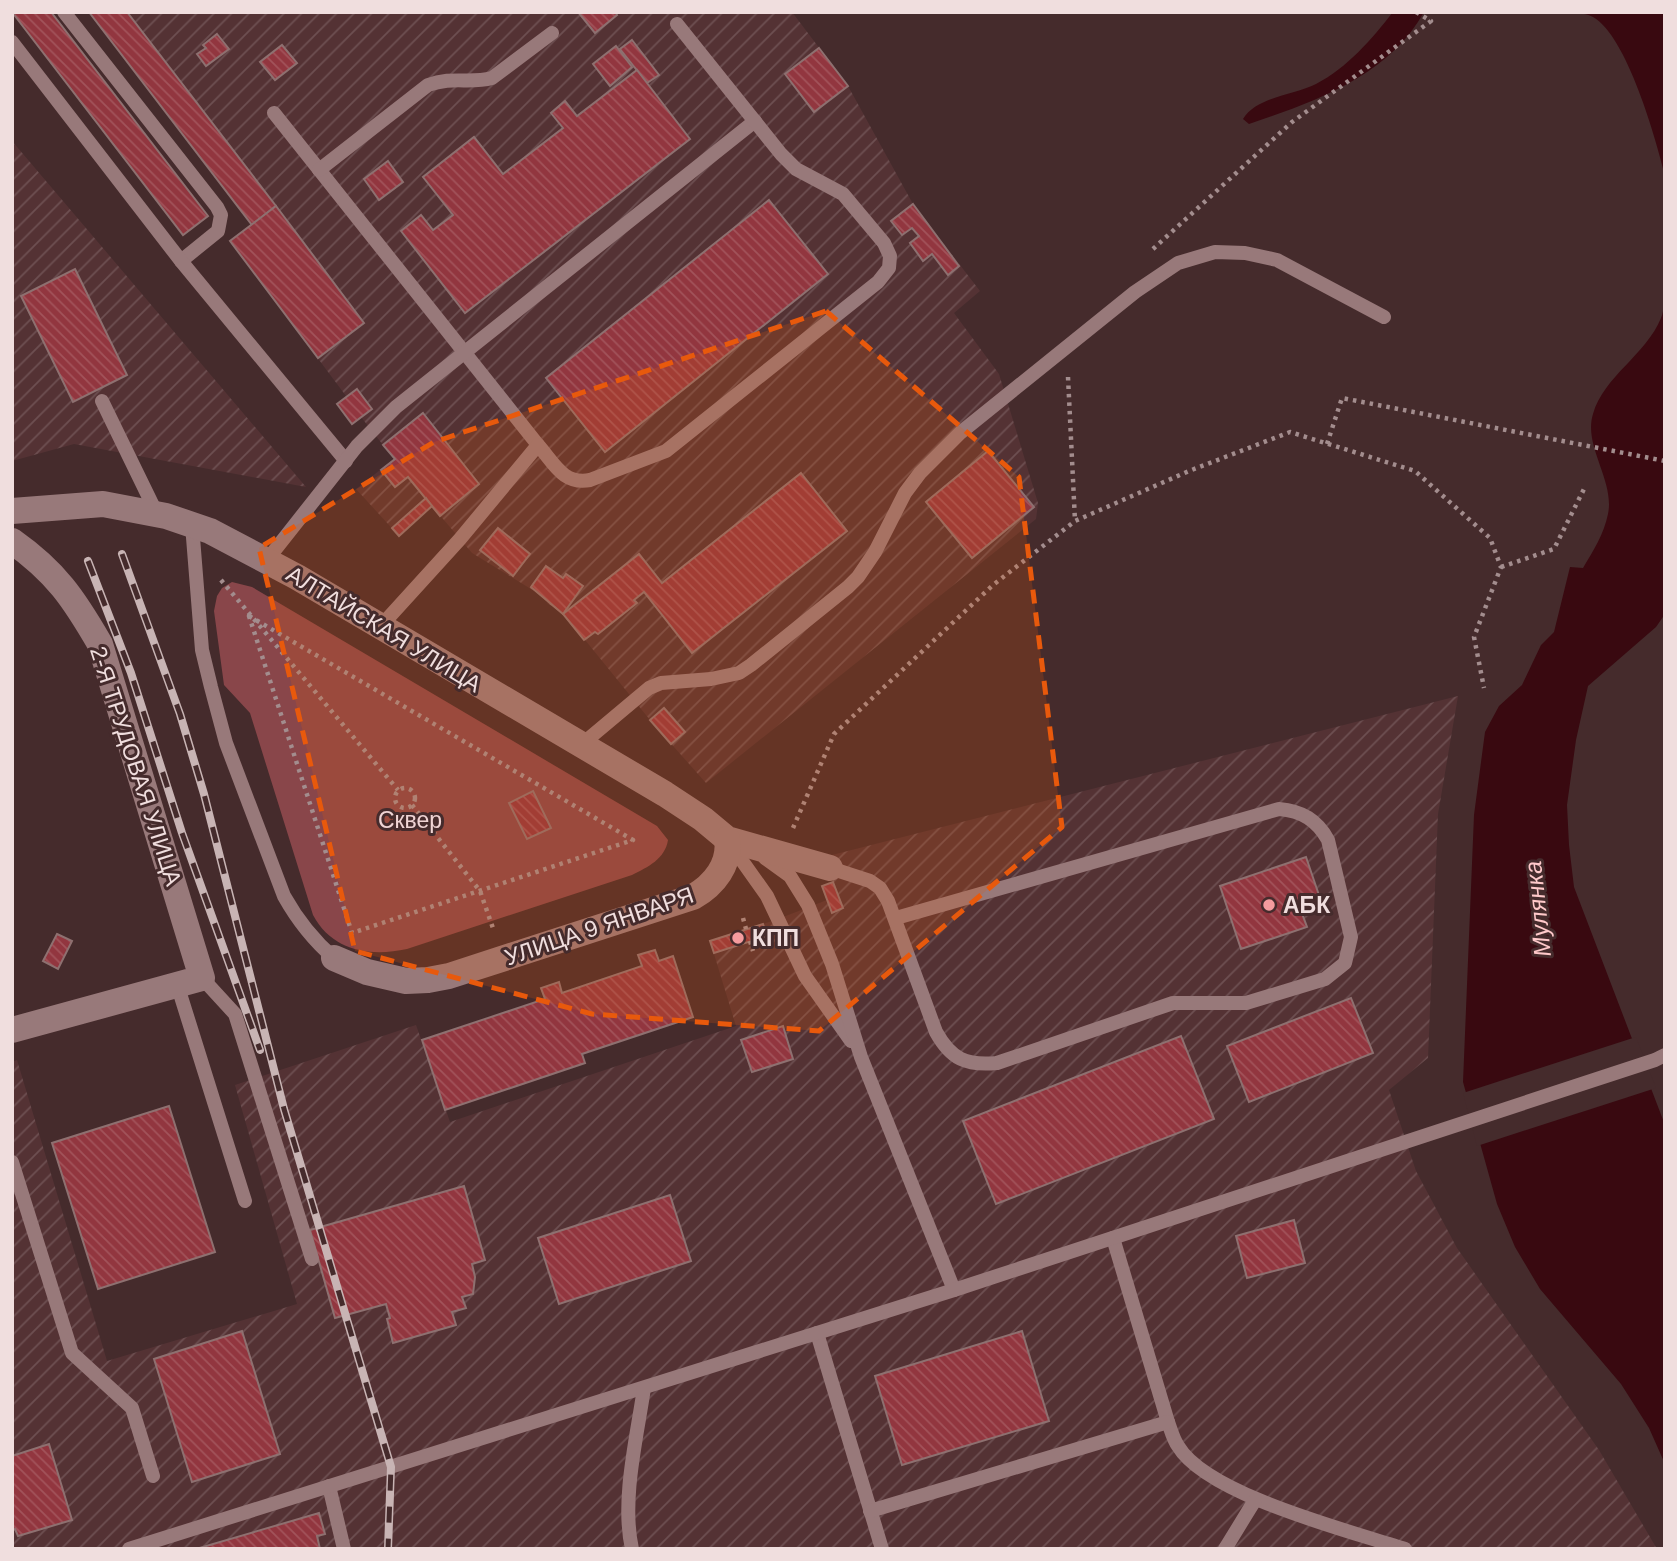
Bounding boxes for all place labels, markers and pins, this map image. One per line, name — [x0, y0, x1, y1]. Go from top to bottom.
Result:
place label: АБК — [1283, 892, 1331, 918]
marker: АБК — [1261, 897, 1277, 913]
place label: КПП — [752, 925, 799, 951]
marker: КПП — [730, 930, 746, 946]

